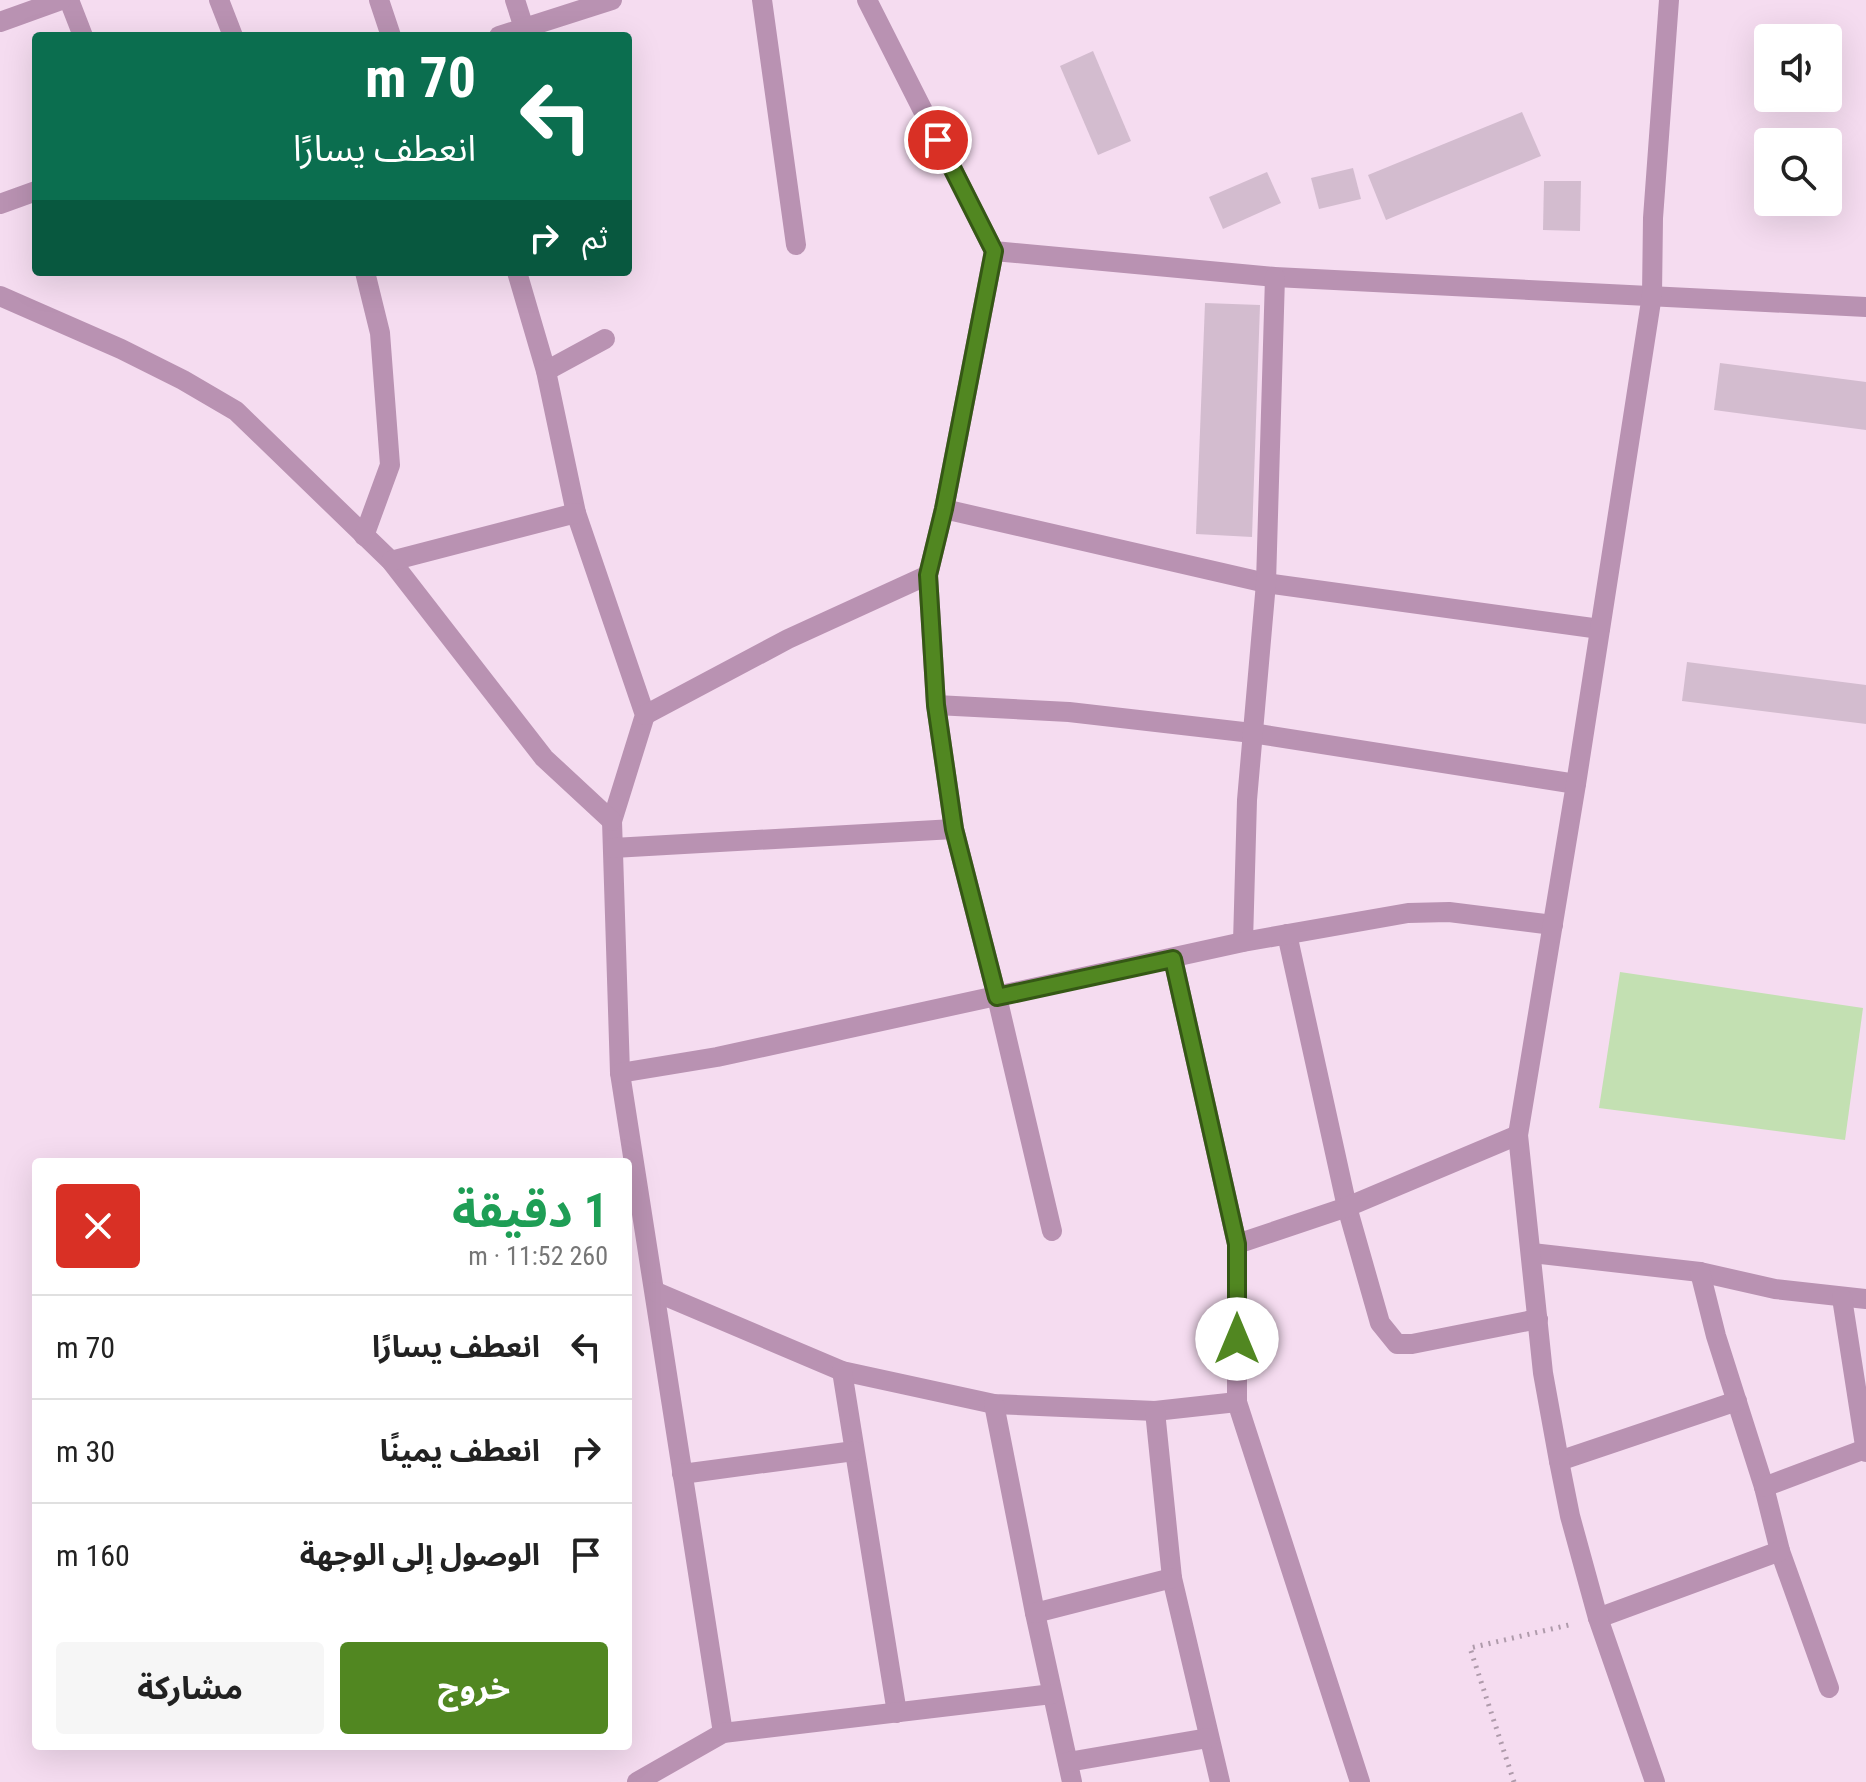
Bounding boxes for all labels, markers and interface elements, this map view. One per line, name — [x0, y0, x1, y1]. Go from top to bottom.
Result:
map controls — [1754, 24, 1842, 216]
button: sound — [1754, 24, 1842, 112]
text: 70 m — [365, 45, 476, 111]
icon: left — [504, 64, 608, 168]
pin — [904, 106, 972, 174]
icon: arrive — [916, 118, 960, 162]
text: انعطف يسارًا — [293, 128, 476, 170]
button: search — [1754, 128, 1842, 216]
icon: right — [522, 216, 566, 260]
text: ثم — [582, 220, 608, 255]
text: 1 دقيقة — [452, 1182, 608, 1239]
button: close — [56, 1184, 140, 1268]
text: 260 m · 11:52 — [468, 1241, 608, 1271]
position arrow — [1195, 1297, 1279, 1381]
icon: left — [564, 1325, 608, 1369]
text: انعطف يسارًا — [372, 1329, 540, 1364]
text: 70 m — [56, 1330, 115, 1365]
icon: right — [564, 1429, 608, 1473]
text: انعطف يمينًا — [380, 1433, 540, 1468]
text: 30 m — [56, 1434, 115, 1469]
icon: arrive — [564, 1533, 608, 1577]
text: الوصول إلى الوجهة — [300, 1537, 540, 1572]
text: 160 m — [56, 1538, 130, 1573]
button: مشاركة — [56, 1642, 324, 1734]
button: خروج — [340, 1642, 608, 1734]

